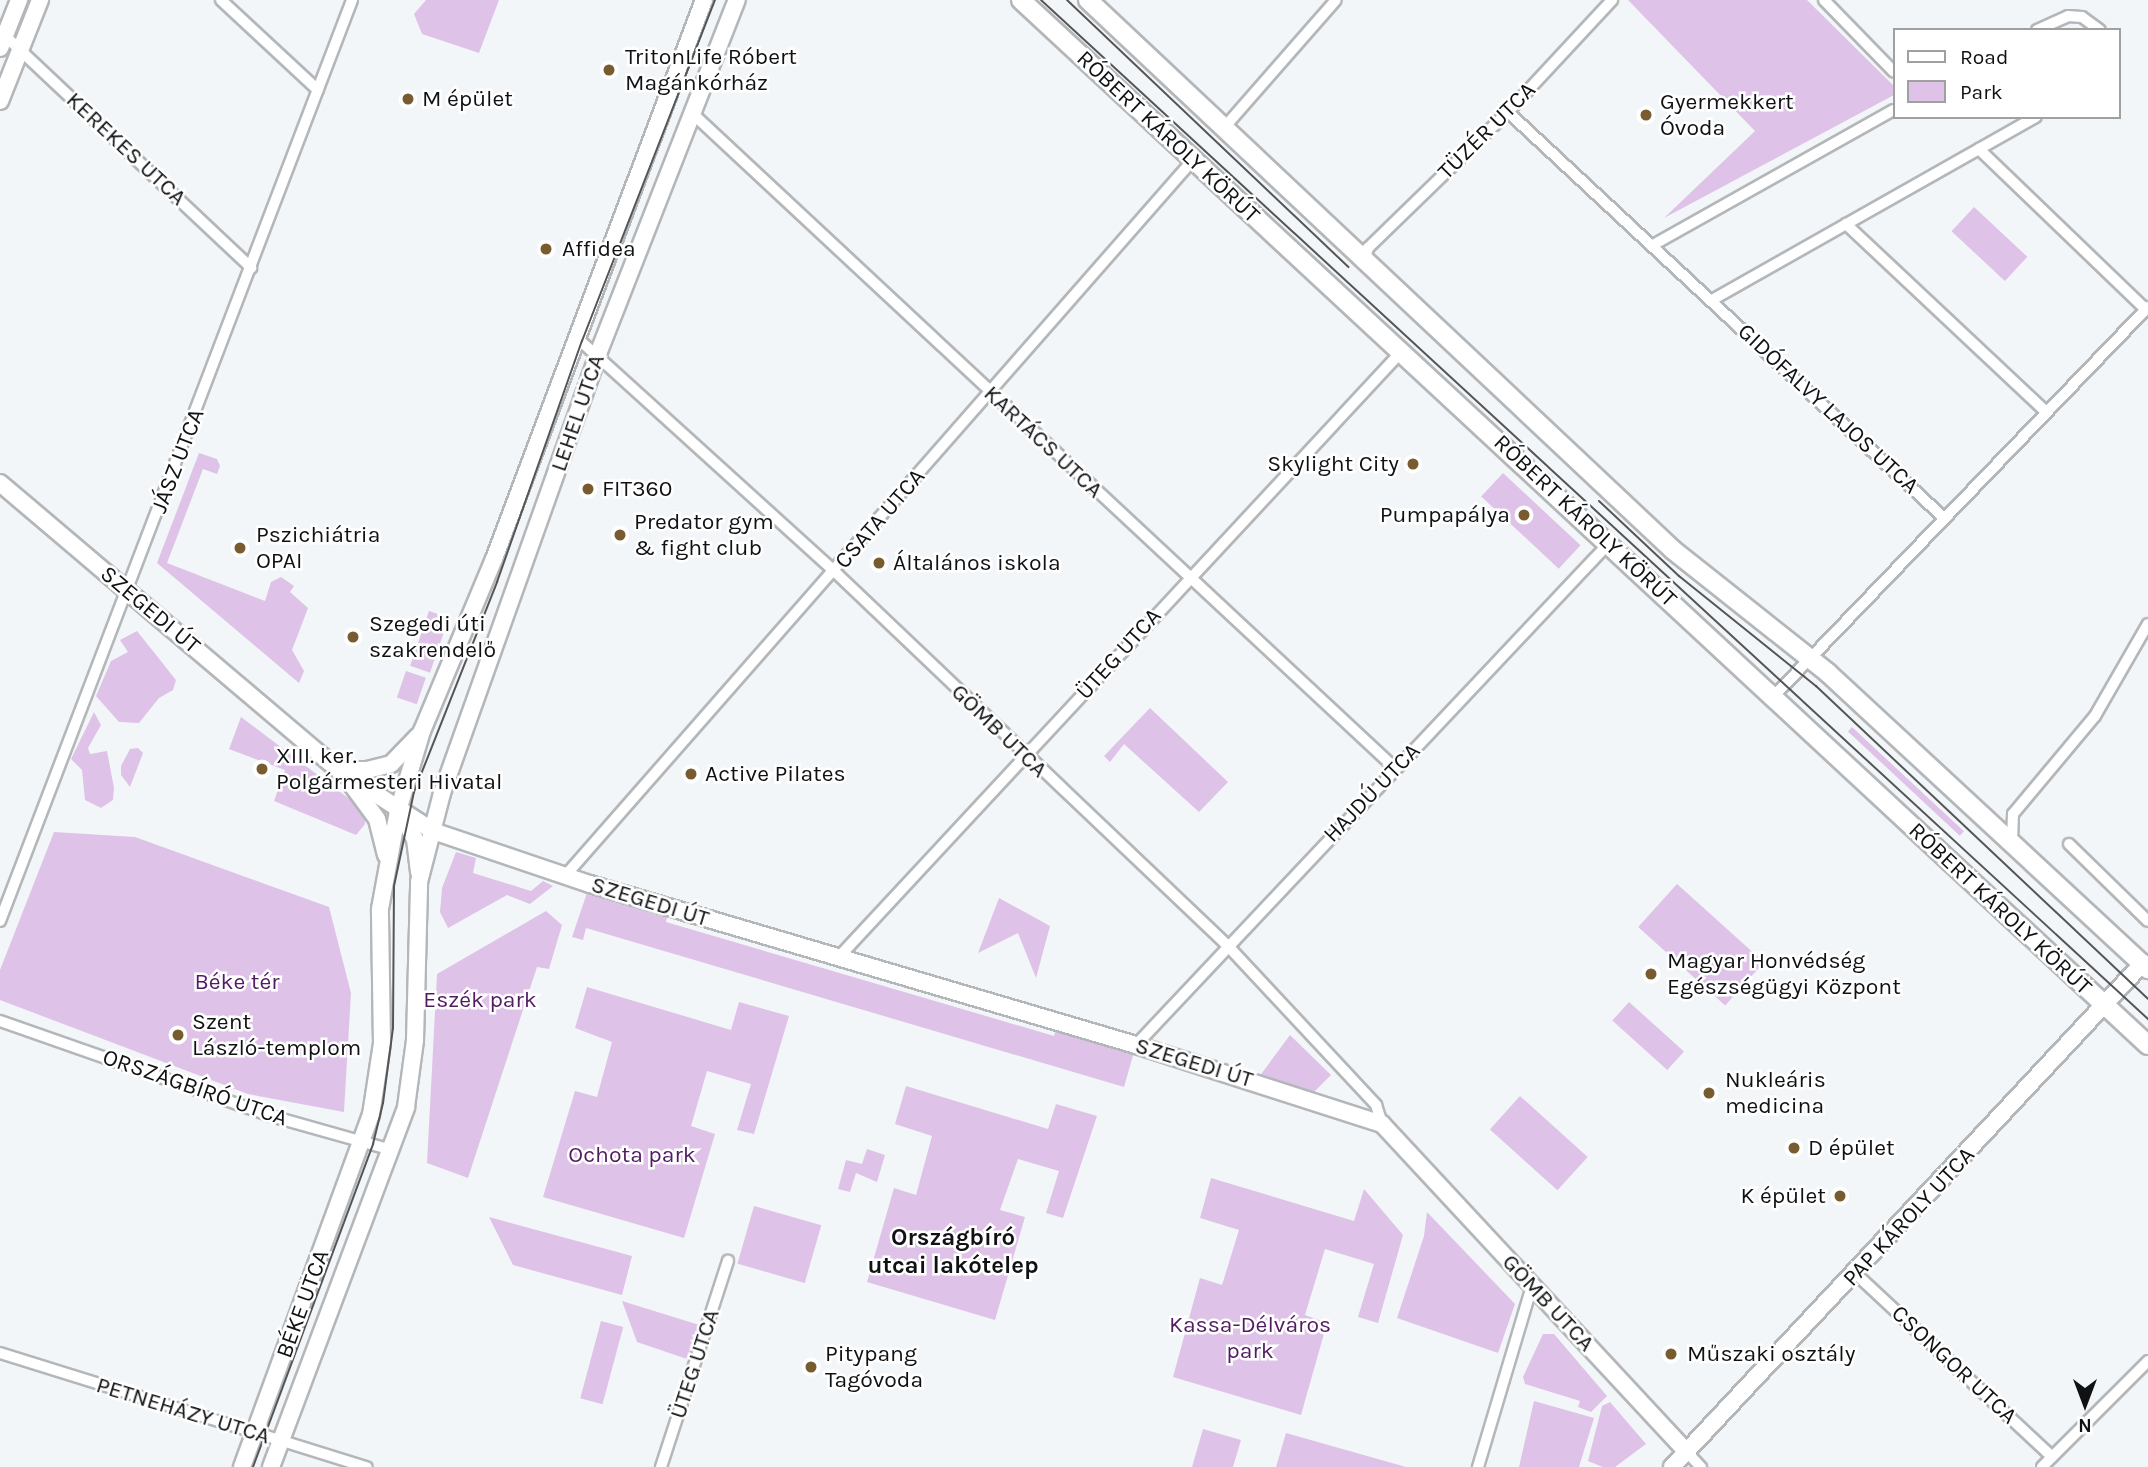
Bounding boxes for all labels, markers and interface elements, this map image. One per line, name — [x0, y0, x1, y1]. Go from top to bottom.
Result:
legend — [1892, 28, 2120, 119]
place label: TritonLife Róbert Magánkórház — [625, 43, 797, 97]
street label: RÓBERT KÁROLY KÖRÚT — [1071, 45, 1265, 229]
text: Road — [1960, 45, 2008, 69]
marker: TritonLife Róbert Magánkórház — [599, 60, 619, 80]
street label: TÜZÉR UTCA — [1433, 77, 1541, 185]
text: Park — [1960, 80, 2003, 104]
place label: M épület — [422, 85, 513, 113]
street label: KEREKES UTCA — [60, 86, 192, 212]
place label: Gyermekkert Óvoda — [1660, 88, 1794, 142]
marker: M épület — [400, 91, 416, 107]
marker: Gyermekkert Óvoda — [1638, 107, 1654, 123]
place label: Affidea — [562, 235, 636, 263]
marker: Affidea — [536, 239, 556, 259]
street label: GIDÓFALVY LAJOS UTCA — [1732, 318, 1924, 500]
street label: LEHEL UTCA — [545, 351, 611, 475]
street label: KARTÁCS UTCA — [978, 380, 1108, 504]
street label: JÁSZ UTCA — [146, 405, 210, 517]
street label: RÓBERT KÁROLY KÖRÚT — [1488, 429, 1682, 613]
place label: Skylight City — [1267, 450, 1399, 478]
marker: Skylight City — [1405, 456, 1421, 472]
street label: CSATA UTCA — [829, 463, 931, 575]
place label: FIT360 — [602, 475, 672, 503]
marker: FIT360 — [580, 481, 596, 497]
place label: Pumpapálya — [1380, 501, 1510, 529]
marker: Pumpapálya — [1516, 507, 1532, 523]
place label: Predator gym & fight club — [634, 508, 774, 562]
place label: Pszichiátria OPAI — [256, 521, 380, 575]
marker: Predator gym & fight club — [612, 527, 628, 543]
marker: Pszichiátria OPAI — [230, 538, 250, 558]
place label: Általános iskola — [893, 549, 1061, 577]
marker: Általános iskola — [871, 555, 887, 571]
street label: SZEGEDI ÚT — [94, 560, 206, 660]
street label: ÜTEG UTCA — [1071, 603, 1167, 705]
place label: Szegedi úti szakrendelő — [369, 610, 496, 664]
marker: Szegedi úti szakrendelő — [343, 627, 363, 647]
street label: GÖMB UTCA — [945, 678, 1053, 784]
street label: HAJDÚ UTCA — [1318, 738, 1426, 848]
place label: XIII. ker. Polgármesteri Hivatal — [276, 742, 502, 796]
place label: Active Pilates — [705, 760, 846, 788]
marker: XIII. ker. Polgármesteri Hivatal — [254, 761, 270, 777]
marker: Active Pilates — [683, 766, 699, 782]
street label: RÓBERT KÁROLY KÖRÚT — [1903, 817, 2097, 1001]
street label: SZEGEDI ÚT — [588, 871, 712, 933]
place label: Magyar Honvédség Egészségügyi Központ — [1667, 947, 1901, 1001]
marker: Magyar Honvédség Egészségügyi Központ — [1641, 964, 1661, 984]
park label: Béke tér — [194, 968, 280, 996]
park label: Eszék park — [423, 986, 537, 1014]
place label: Szent László-templom — [192, 1008, 361, 1062]
marker: Szent László-templom — [170, 1027, 186, 1043]
street label: SZEGEDI ÚT — [1132, 1032, 1256, 1094]
street label: ORSZÁGBÍRÓ UTCA — [99, 1043, 291, 1133]
place label: Nukleáris medicina — [1725, 1066, 1826, 1120]
marker: Nukleáris medicina — [1699, 1083, 1719, 1103]
place label: D épület — [1808, 1134, 1895, 1162]
marker: D épület — [1786, 1140, 1802, 1156]
park label: Ochota park — [568, 1141, 696, 1169]
street label: PAP KÁROLY UTCA — [1837, 1142, 1981, 1292]
place label: K épület — [1740, 1182, 1826, 1210]
marker: K épület — [1832, 1188, 1848, 1204]
district label: Országbíró utcai lakótelep — [867, 1224, 1039, 1280]
street label: BÉKE UTCA — [271, 1246, 335, 1362]
street label: GÖMB UTCA — [1496, 1249, 1600, 1357]
street label: CSONGOR UTCA — [1885, 1300, 2023, 1430]
street label: ÜTEG UTCA — [664, 1306, 726, 1422]
park label: Kassa-Délváros park — [1169, 1311, 1331, 1365]
place label: Pitypang Tagóvoda — [825, 1340, 923, 1394]
place label: Műszaki osztály — [1687, 1340, 1855, 1368]
marker: Műszaki osztály — [1661, 1344, 1681, 1364]
marker: Pitypang Tagóvoda — [803, 1359, 819, 1375]
north arrow — [2050, 1369, 2120, 1439]
street label: PETNEHÁZY UTCA — [93, 1371, 273, 1451]
text: N — [2078, 1414, 2092, 1436]

